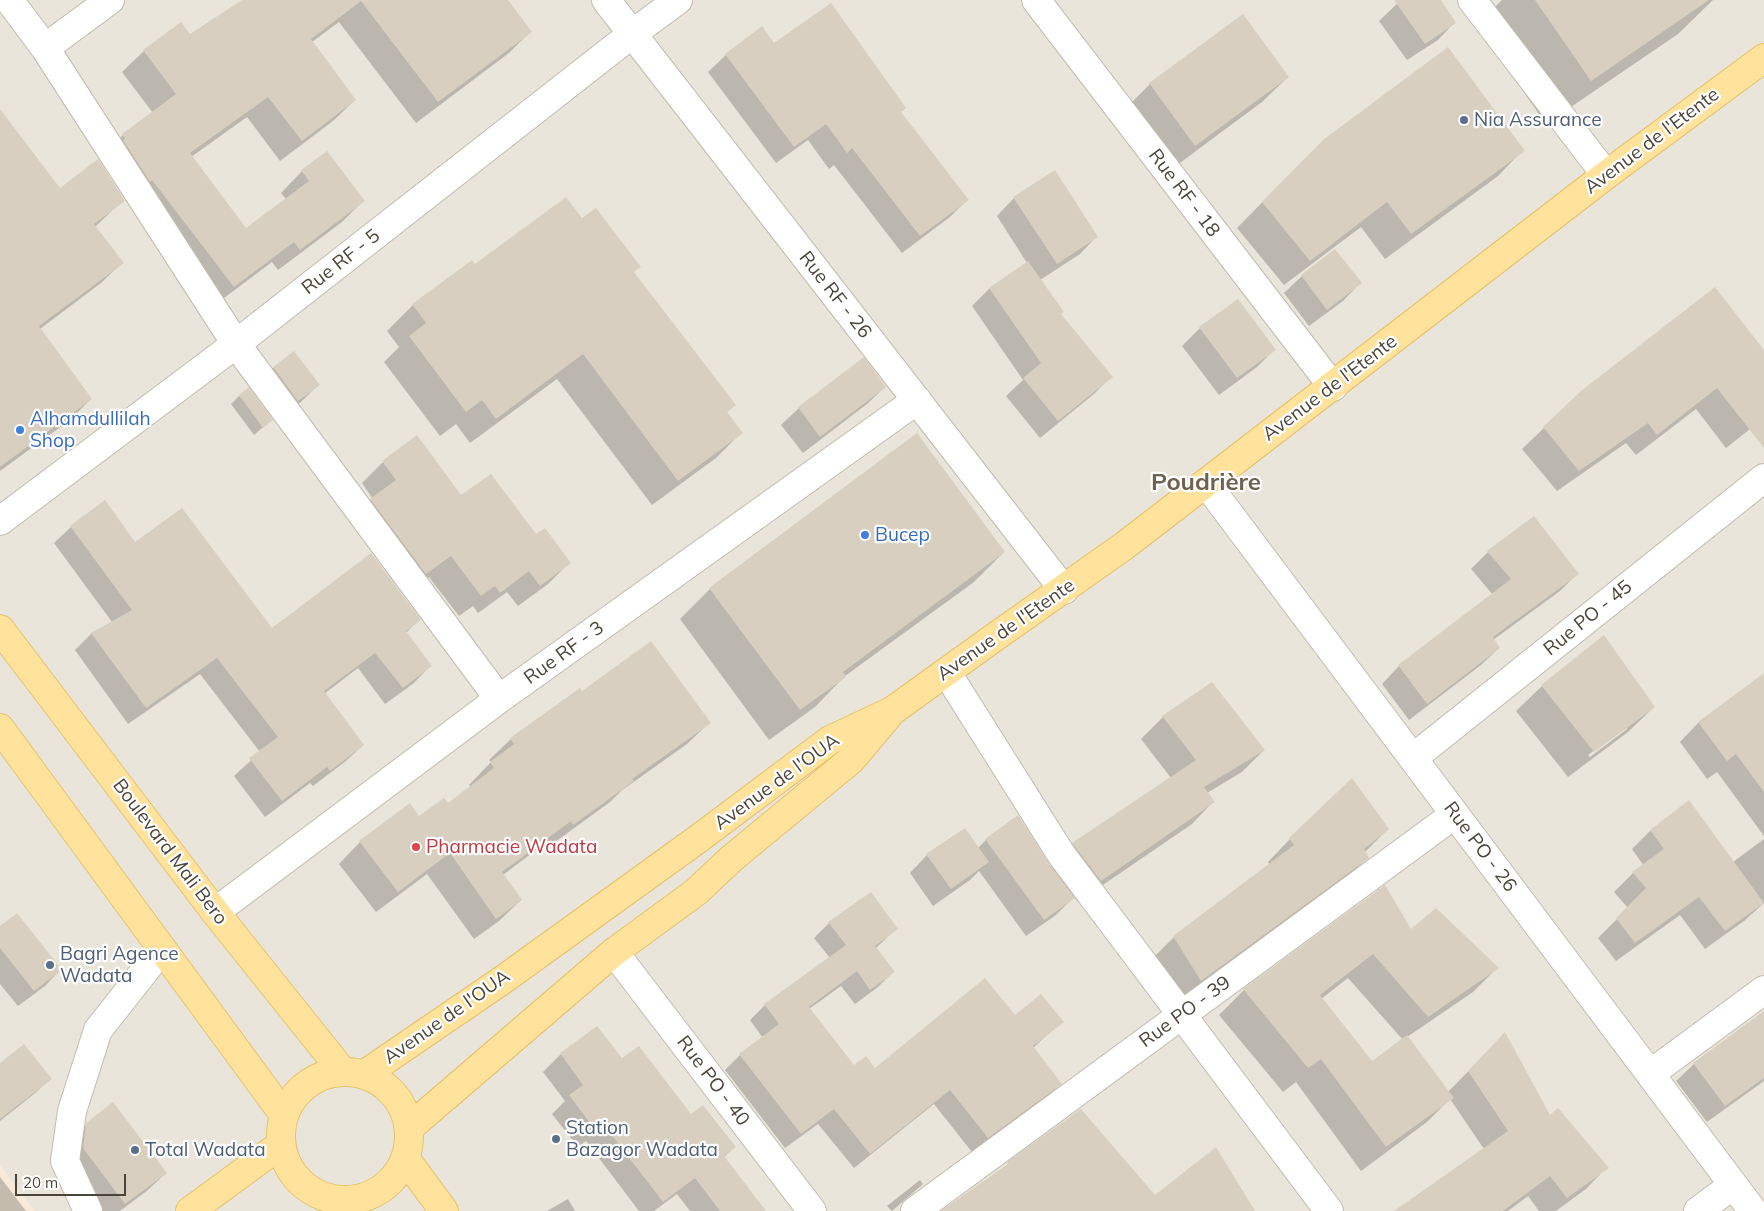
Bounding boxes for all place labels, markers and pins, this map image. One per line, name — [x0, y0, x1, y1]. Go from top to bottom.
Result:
place label: Nia Assurance — [1474, 109, 1602, 131]
marker: Nia Assurance — [1458, 114, 1470, 126]
place label: Alhamdullilah Shop — [30, 408, 151, 452]
marker: Alhamdullilah Shop — [14, 424, 26, 436]
place label: Bucep — [875, 524, 930, 546]
marker: Bucep — [859, 529, 871, 541]
place label: Pharmacie Wadata — [426, 836, 597, 858]
marker: Pharmacie Wadata — [410, 841, 422, 853]
place label: Bagri Agence Wadata — [60, 943, 179, 987]
marker: Bagri Agence Wadata — [44, 959, 56, 971]
place label: Station Bazagor Wadata — [566, 1117, 718, 1161]
marker: Station Bazagor Wadata — [550, 1133, 562, 1145]
place label: Total Wadata — [145, 1139, 266, 1161]
marker: Total Wadata — [129, 1144, 141, 1156]

